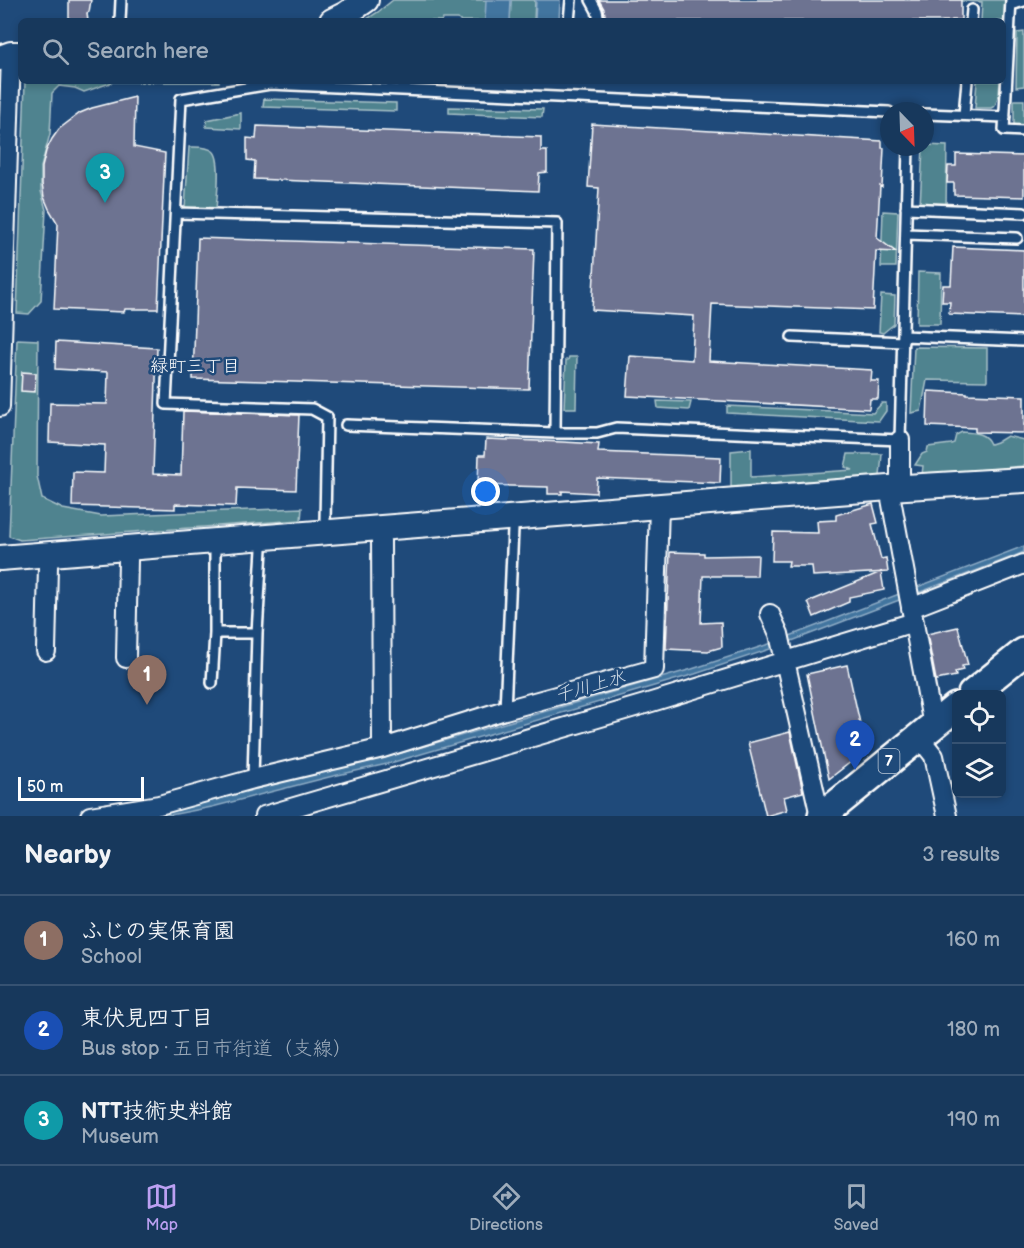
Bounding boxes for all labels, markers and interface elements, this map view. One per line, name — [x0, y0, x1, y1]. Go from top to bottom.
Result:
search box — [18, 18, 1006, 84]
icon: search — [39, 35, 72, 68]
text: Search here — [87, 38, 209, 65]
north arrow — [880, 102, 934, 156]
pin: 3 — [86, 154, 124, 203]
district label: 緑町三丁目 — [150, 356, 240, 377]
your location — [471, 477, 500, 506]
pin: 1 — [128, 656, 166, 705]
water label: 千川上水 — [553, 666, 628, 706]
map controls — [952, 690, 1006, 798]
button: locate — [952, 690, 1006, 744]
pin: 2 — [836, 720, 874, 770]
button: layers — [952, 744, 1006, 798]
road number: 7 — [878, 749, 900, 773]
scale bar — [18, 774, 144, 802]
text: 50 m — [27, 778, 63, 797]
text: Nearby — [24, 840, 111, 871]
text: 3 results — [922, 843, 1000, 867]
text: ふじの実保育園 — [81, 918, 235, 945]
text: 1 — [39, 928, 48, 952]
text: 160 m — [946, 928, 1000, 952]
text: School — [81, 945, 142, 969]
text: 東伏見四丁目 — [81, 1005, 213, 1032]
text: 2 — [38, 1018, 49, 1042]
text: 180 m — [947, 1018, 1000, 1042]
text: Bus stop · 五日市街道（支線） — [81, 1037, 353, 1061]
text: NTT技術史料館 — [81, 1098, 233, 1125]
text: 3 — [38, 1108, 49, 1132]
text: 190 m — [947, 1108, 1000, 1132]
text: Museum — [81, 1125, 159, 1149]
tab: Map — [145, 1180, 178, 1235]
tab: Directions — [469, 1180, 543, 1235]
tab: Saved — [834, 1180, 879, 1235]

